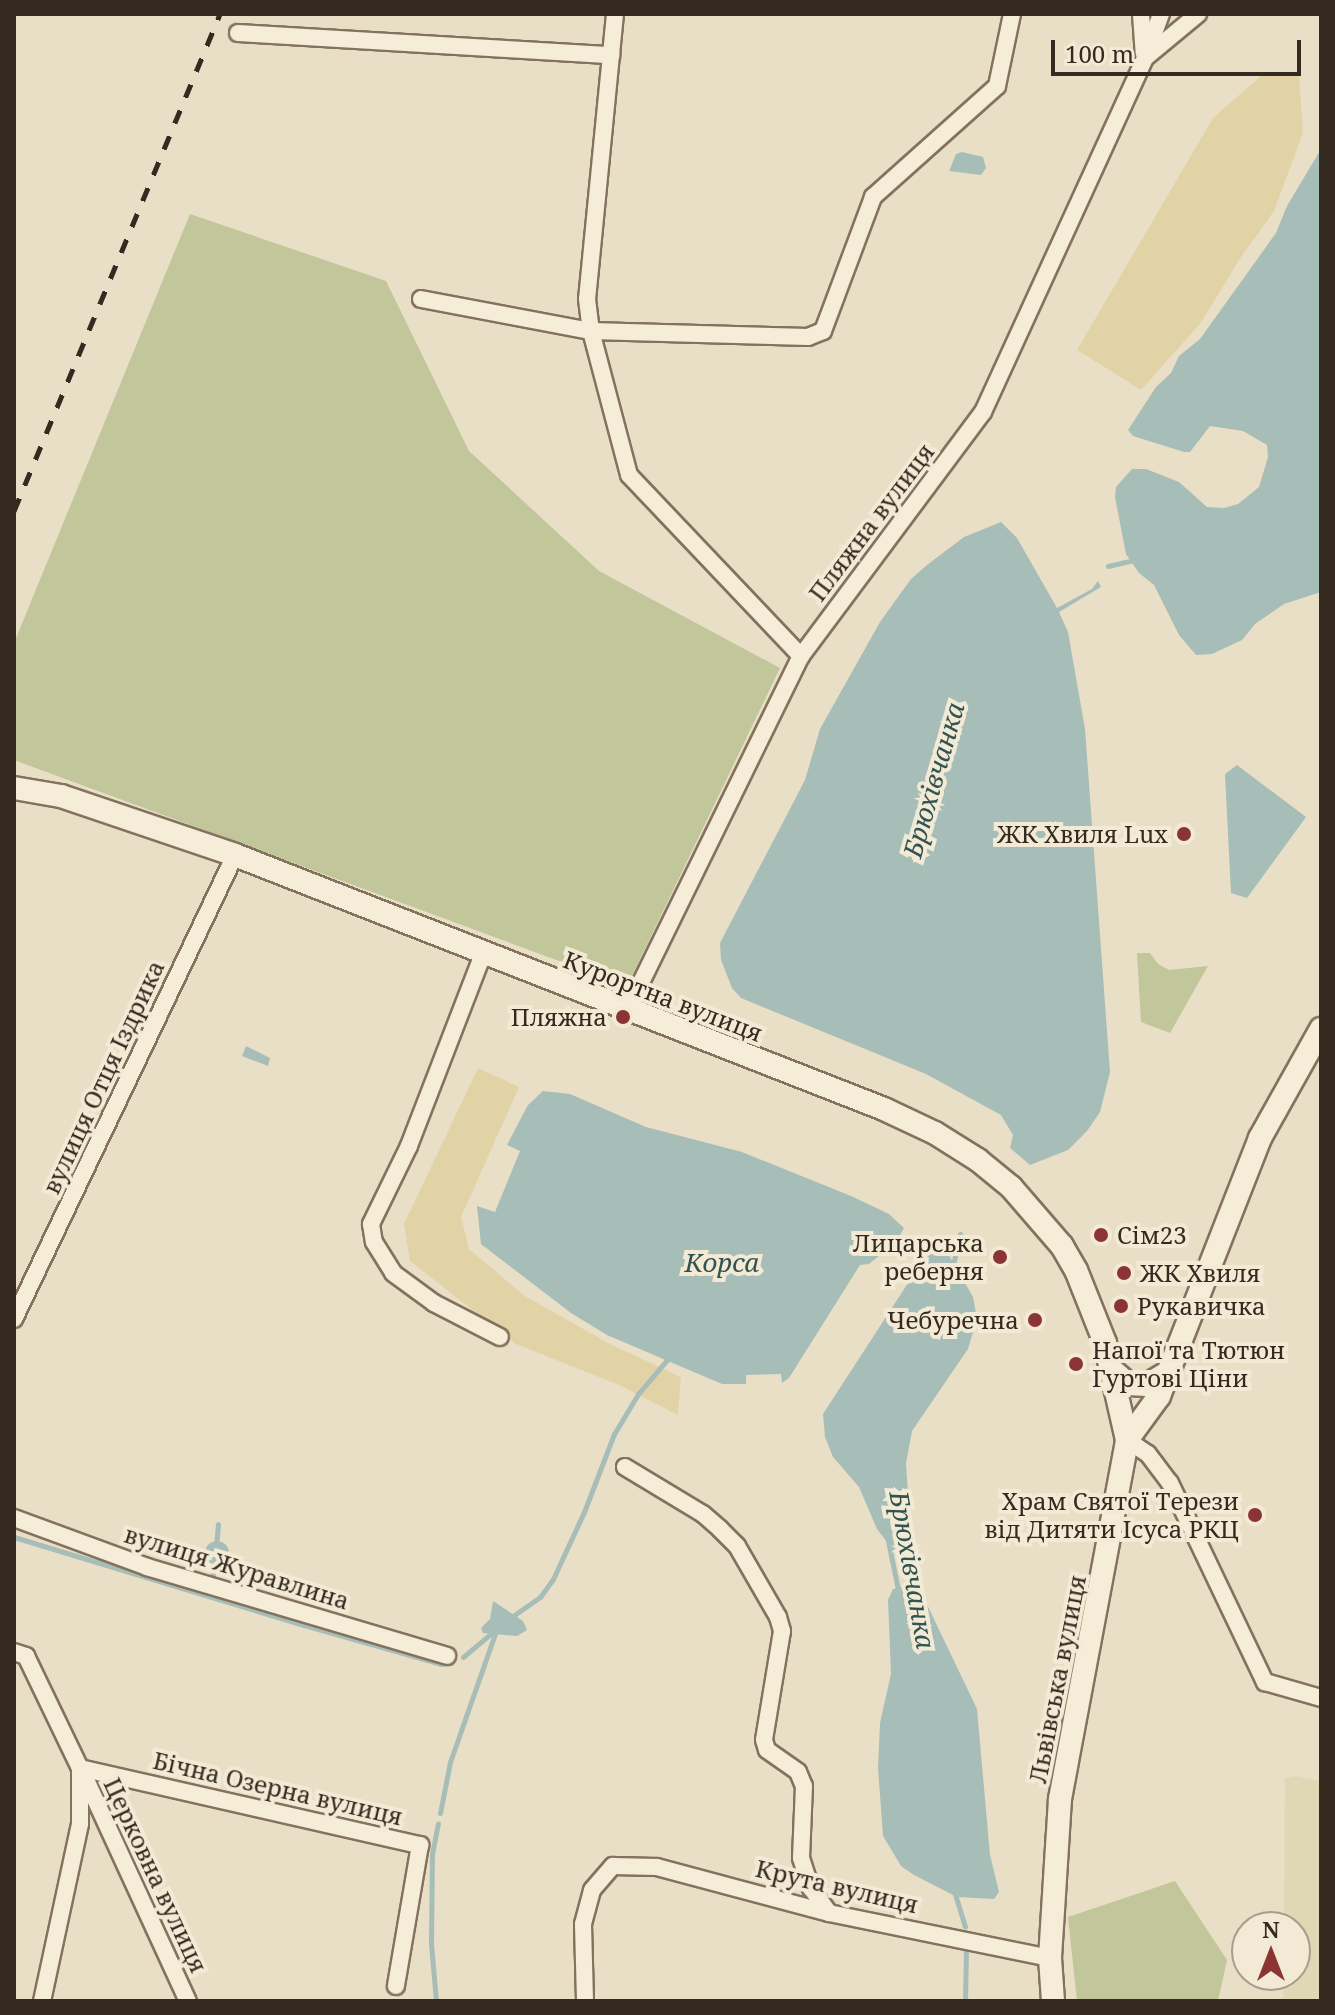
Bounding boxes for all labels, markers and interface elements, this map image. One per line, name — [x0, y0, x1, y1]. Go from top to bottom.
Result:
scale bar — [1055, 24, 1305, 74]
text: 100 m — [1065, 37, 1134, 70]
street label: Пляжна вулиця — [802, 438, 940, 606]
water label: Брюхівчанка — [897, 699, 971, 861]
place label: ЖК Хвиля Lux — [997, 820, 1168, 848]
marker: ЖК Хвиля Lux — [1175, 825, 1193, 843]
street label: Курортна вулиця — [559, 945, 767, 1047]
street label: вулиця Отця Іздрика — [36, 956, 170, 1198]
place label: Пляжна — [511, 1003, 607, 1031]
marker: Пляжна — [614, 1008, 632, 1026]
place label: Сім23 — [1117, 1221, 1187, 1249]
marker: Сім23 — [1092, 1226, 1110, 1244]
place label: Лицарська реберня — [853, 1229, 984, 1285]
water label: Корса — [685, 1247, 759, 1279]
marker: Лицарська реберня — [991, 1248, 1009, 1266]
place label: ЖК Хвиля — [1140, 1259, 1260, 1287]
marker: ЖК Хвиля — [1115, 1264, 1133, 1282]
place label: Рукавичка — [1137, 1292, 1266, 1320]
marker: Рукавичка — [1112, 1297, 1130, 1315]
place label: Чебуречна — [887, 1306, 1019, 1334]
marker: Чебуречна — [1026, 1311, 1044, 1329]
place label: Напої та Тютюн Гуртові Ціни — [1092, 1336, 1285, 1392]
marker: Напої та Тютюн Гуртові Ціни — [1067, 1355, 1085, 1373]
place label: Храм Святої Терези від Дитяти Ісуса РКЦ — [984, 1487, 1239, 1543]
water label: Брюхівчанка — [883, 1489, 941, 1651]
marker: Храм Святої Терези від Дитяти Ісуса РКЦ — [1246, 1506, 1264, 1524]
street label: вулиця Журавлина — [121, 1519, 353, 1615]
street label: Львівська вулиця — [1023, 1572, 1091, 1786]
street label: Бічна Озерна вулиця — [150, 1745, 406, 1831]
street label: Церковна вулиця — [98, 1773, 214, 1977]
street label: Крута вулиця — [753, 1853, 921, 1919]
north arrow — [1231, 1911, 1311, 1991]
text: N — [1262, 1914, 1280, 1944]

